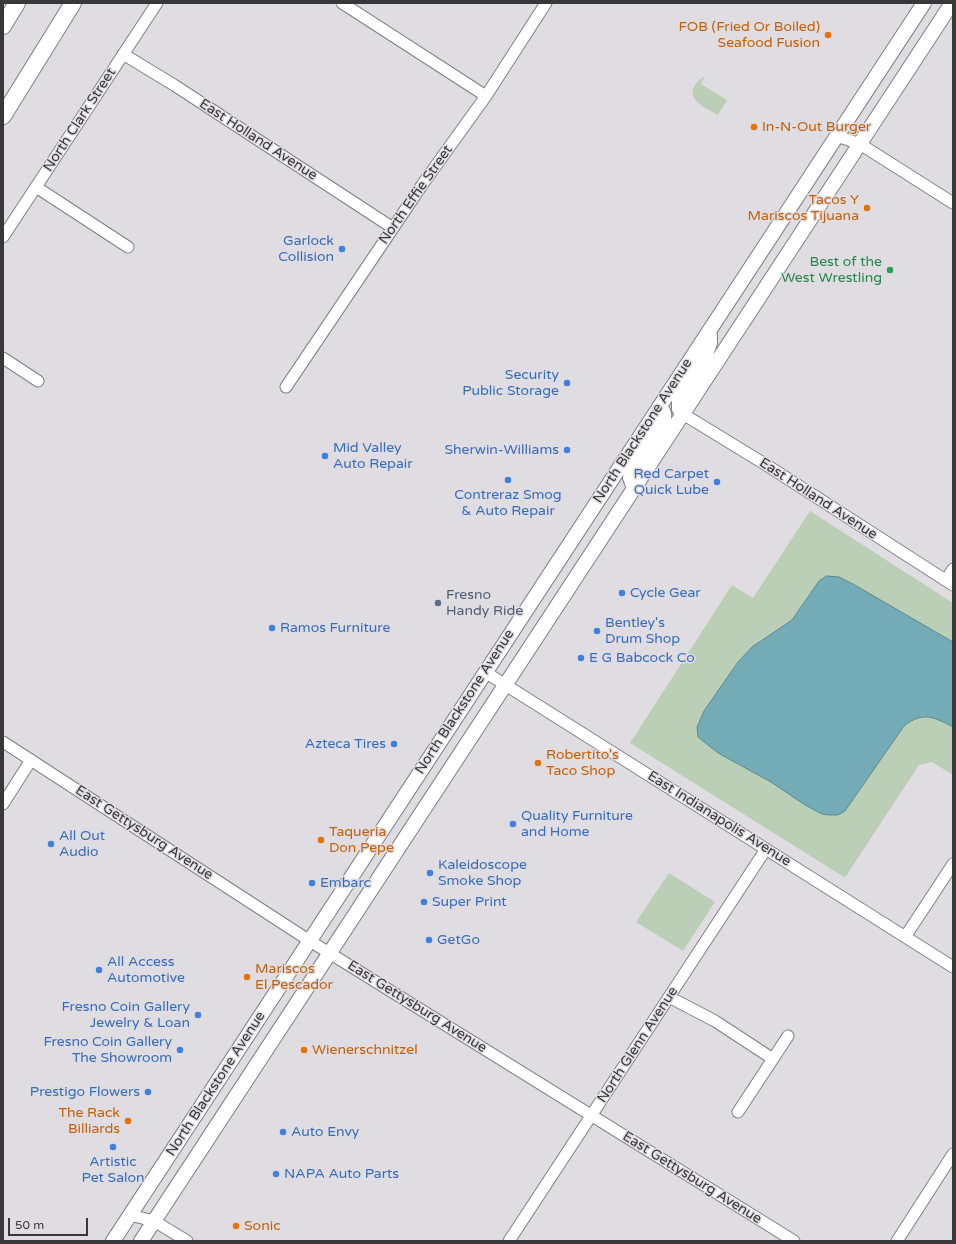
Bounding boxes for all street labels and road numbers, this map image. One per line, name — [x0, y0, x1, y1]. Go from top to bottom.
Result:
street label: North Clark Street — [40, 65, 120, 175]
street label: East Holland Avenue — [196, 96, 320, 184]
street label: North Effie Street — [376, 142, 456, 248]
street label: North Blackstone Avenue — [590, 356, 696, 506]
street label: East Holland Avenue — [756, 455, 880, 543]
street label: North Blackstone Avenue — [412, 627, 518, 777]
street label: East Indianapolis Avenue — [644, 768, 794, 870]
street label: East Gettysburg Avenue — [72, 782, 216, 884]
street label: East Gettysburg Avenue — [344, 957, 490, 1057]
street label: North Glenn Avenue — [594, 984, 682, 1106]
street label: North Blackstone Avenue — [163, 1009, 269, 1159]
street label: East Gettysburg Avenue — [619, 1128, 765, 1228]

